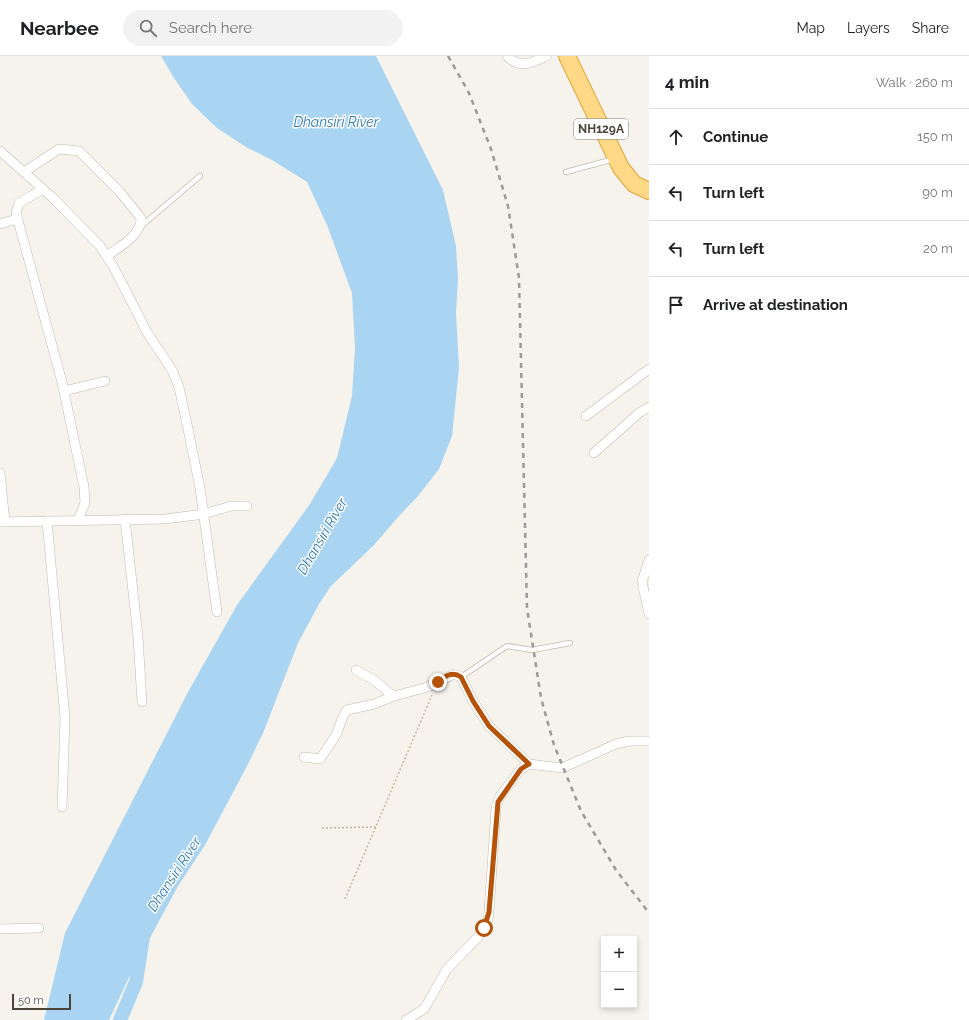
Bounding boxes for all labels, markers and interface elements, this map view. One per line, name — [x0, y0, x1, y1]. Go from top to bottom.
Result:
search box — [123, 10, 403, 46]
text: Nearbee — [20, 17, 99, 39]
icon: search — [137, 17, 159, 39]
text: Search here — [169, 19, 252, 37]
text: Map — [797, 20, 825, 36]
text: Layers — [847, 20, 890, 36]
text: Share — [912, 20, 949, 36]
text: 4 min — [665, 72, 709, 92]
text: Walk · 260 m — [876, 75, 953, 90]
water label: Dhansiri River — [293, 114, 380, 130]
road number: NH129A — [574, 119, 628, 139]
icon: ahead — [665, 126, 687, 148]
text: Continue — [703, 128, 768, 146]
text: 150 m — [917, 129, 953, 144]
icon: left — [665, 182, 687, 204]
text: Turn left — [703, 184, 764, 202]
text: 90 m — [922, 185, 953, 200]
icon: left — [665, 238, 687, 260]
text: Turn left — [703, 240, 764, 258]
text: 20 m — [923, 241, 953, 256]
icon: arrive — [665, 294, 687, 316]
text: Arrive at destination — [703, 296, 848, 314]
water label: Dhansiri River — [294, 494, 351, 577]
route end — [429, 673, 447, 691]
water label: Dhansiri River — [144, 833, 205, 914]
route start — [475, 919, 493, 937]
map controls — [601, 936, 637, 1008]
button: + — [601, 936, 637, 972]
button: − — [601, 972, 637, 1008]
scale bar — [12, 992, 71, 1011]
text: 50 m — [18, 994, 44, 1007]

